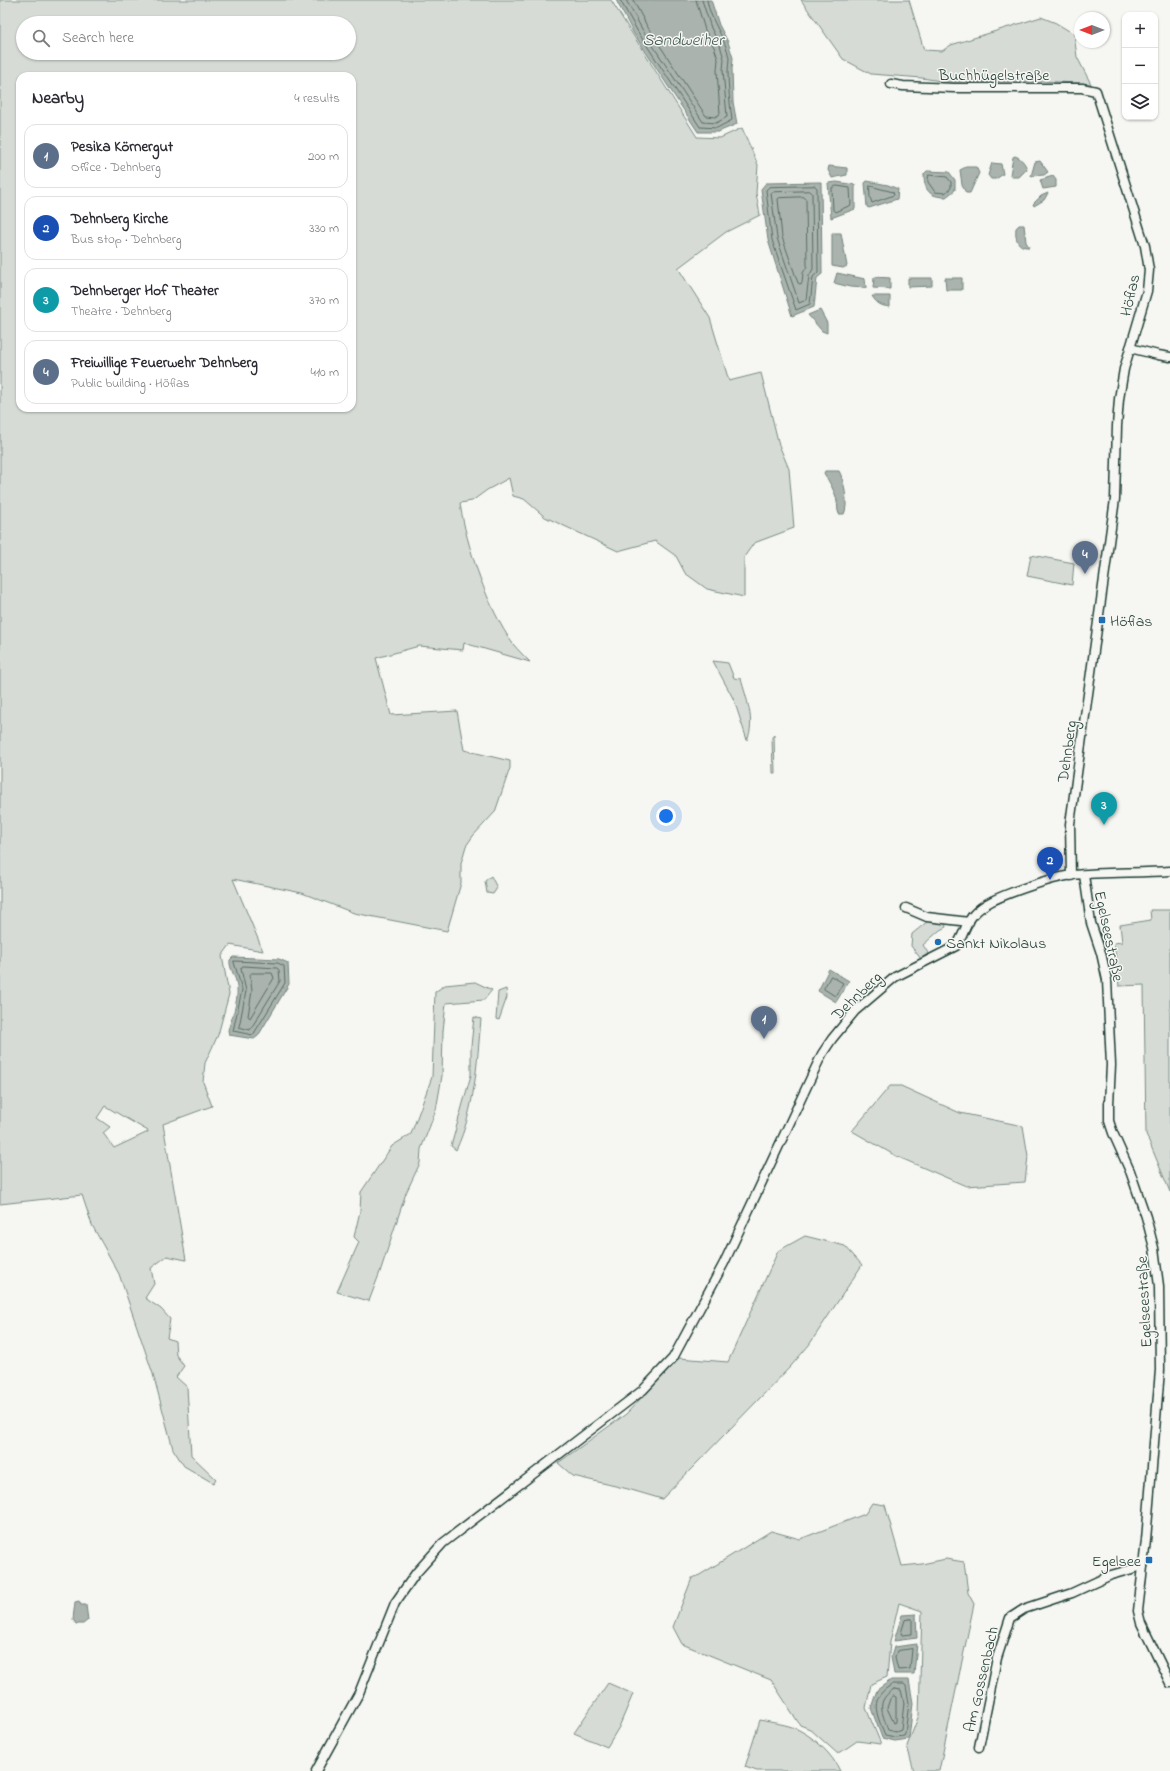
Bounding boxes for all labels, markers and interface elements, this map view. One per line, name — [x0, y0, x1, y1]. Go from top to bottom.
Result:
north arrow — [1074, 12, 1110, 48]
map controls — [1122, 12, 1158, 120]
button: + — [1122, 12, 1158, 48]
search box — [16, 16, 356, 60]
icon: search — [30, 27, 52, 49]
text: Search here — [62, 27, 134, 49]
water label: Sandweiher — [643, 28, 726, 53]
button: − — [1122, 48, 1158, 84]
street label: Buchhügelstraße — [938, 64, 1050, 88]
button: layers — [1122, 84, 1158, 120]
text: Nearby — [32, 86, 84, 111]
text: 4 results — [294, 89, 340, 108]
text: Pesika Körnergut — [71, 136, 173, 158]
text: 1 — [44, 147, 48, 166]
text: 200 m — [308, 147, 339, 166]
text: Office · Dehnberg — [71, 158, 161, 177]
text: Dehnberg Kirche — [71, 208, 168, 230]
text: 2 — [43, 219, 49, 238]
text: 330 m — [309, 219, 339, 238]
text: Bus stop · Dehnberg — [71, 230, 182, 249]
street label: Höflas — [1114, 272, 1147, 319]
text: Dehnberger Hof Theater — [71, 280, 219, 302]
text: 3 — [43, 291, 49, 310]
text: 370 m — [309, 291, 339, 310]
text: Theatre · Dehnberg — [71, 302, 171, 321]
text: Freiwillige Feuerwehr Dehnberg — [71, 352, 258, 374]
text: 4 — [43, 363, 49, 382]
text: 410 m — [311, 363, 339, 382]
text: Public building · Höflas — [71, 374, 190, 393]
pin: 4 — [1072, 541, 1098, 574]
place label: Höflas — [1110, 610, 1152, 634]
marker: Höflas — [1097, 615, 1107, 625]
street label: Dehnberg — [1052, 719, 1084, 785]
pin: 3 — [1091, 792, 1117, 825]
your location — [656, 806, 676, 826]
pin: 2 — [1037, 847, 1063, 880]
street label: Egelseestraße — [1087, 889, 1130, 985]
place label: Sankt Nikolaus — [946, 932, 1046, 956]
marker: Sankt Nikolaus — [933, 937, 943, 947]
street label: Dehnberg — [826, 966, 888, 1027]
pin: 1 — [751, 1006, 777, 1039]
street label: Egelseestraße — [1131, 1255, 1159, 1348]
place label: Egelsee — [1092, 1550, 1142, 1574]
marker: Egelsee — [1144, 1555, 1154, 1565]
street label: Am Gossenbach — [958, 1624, 1006, 1735]

